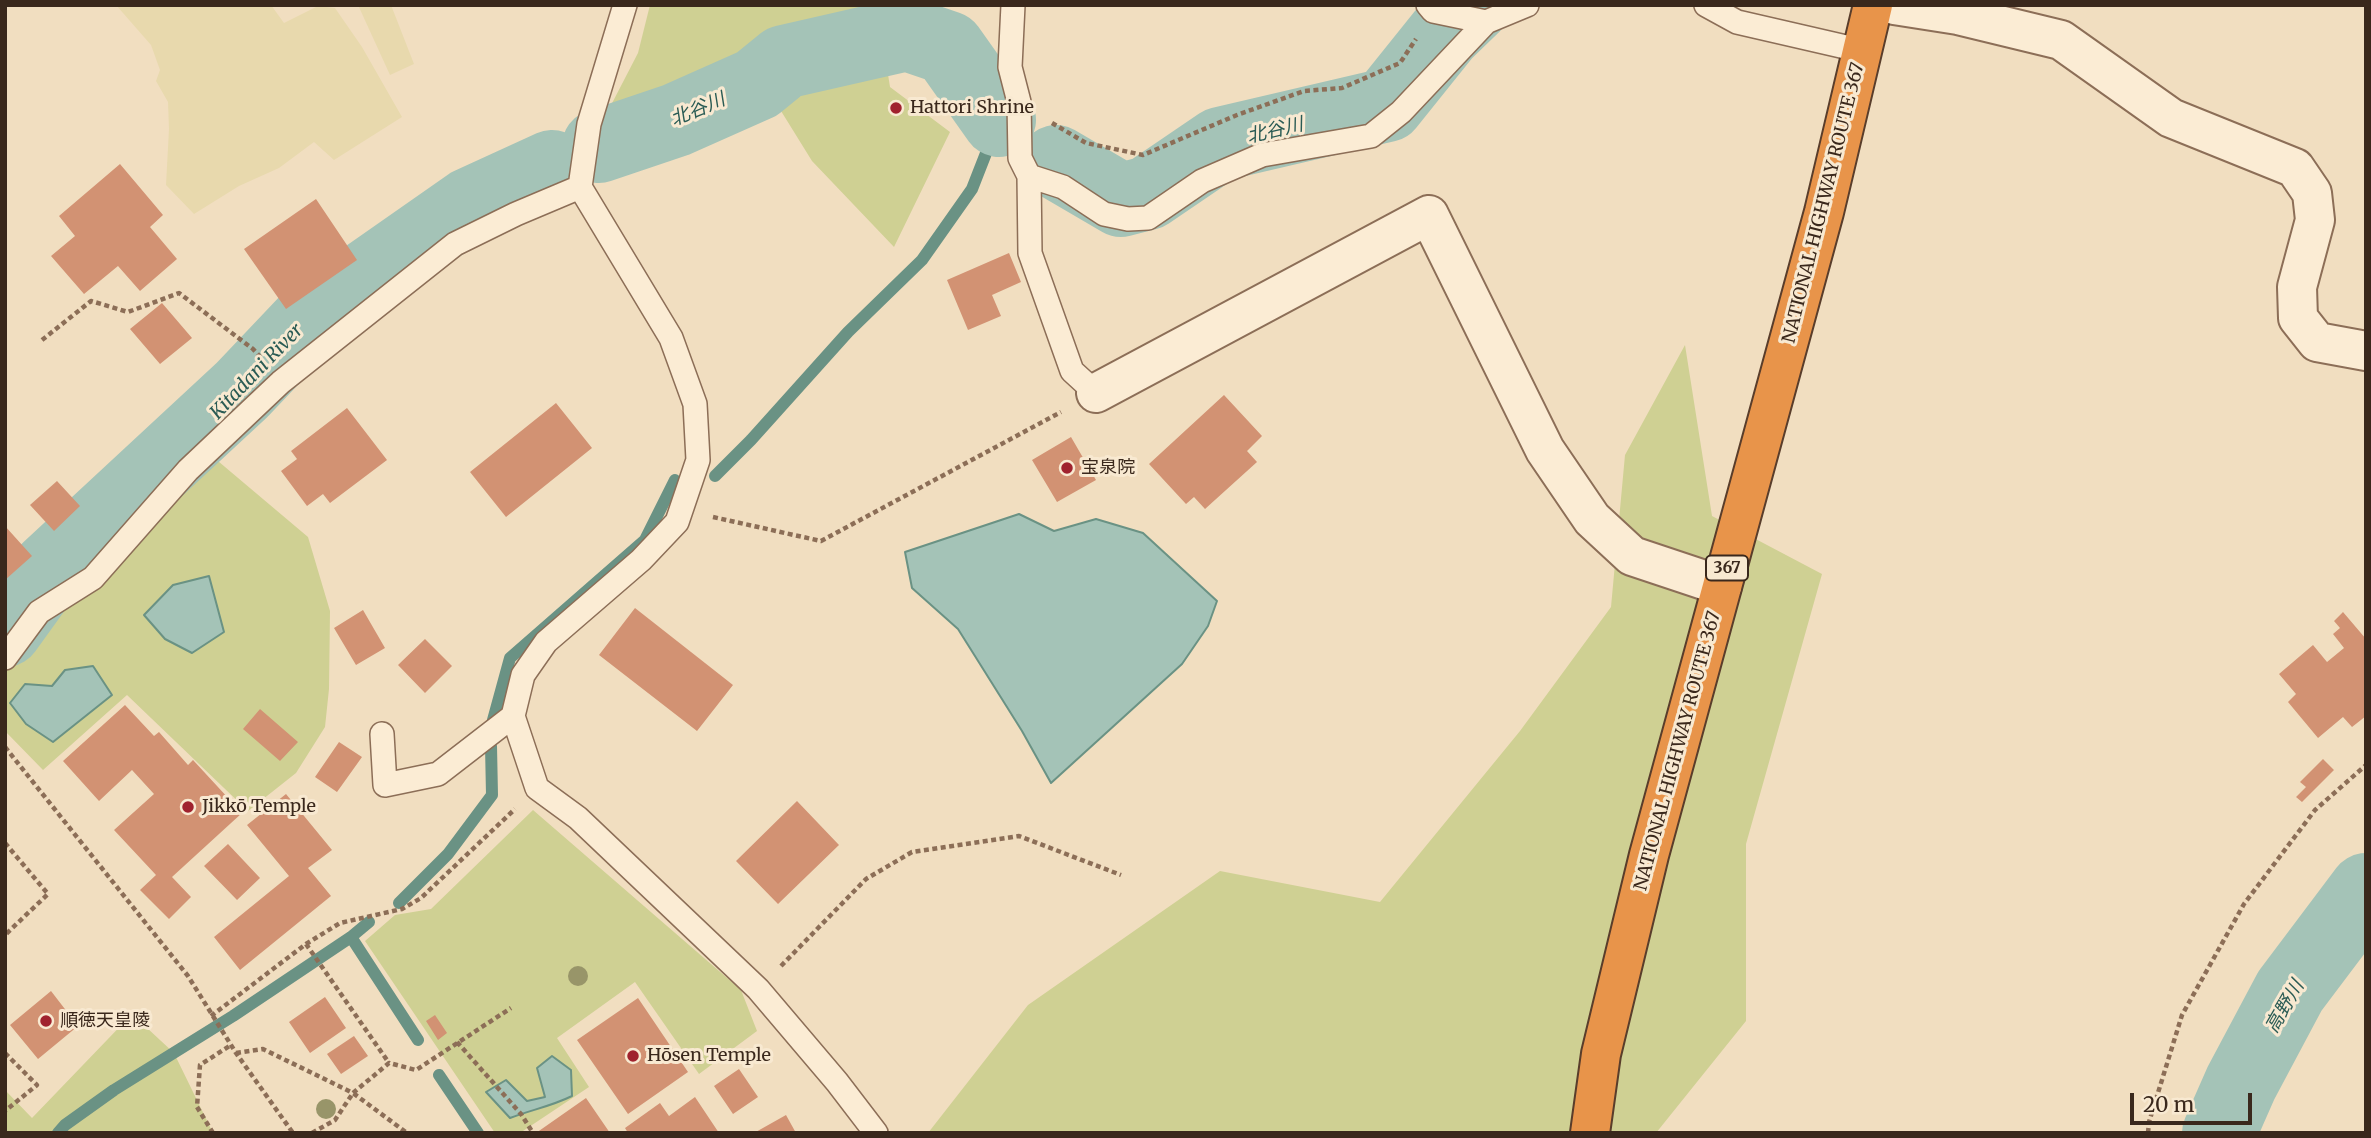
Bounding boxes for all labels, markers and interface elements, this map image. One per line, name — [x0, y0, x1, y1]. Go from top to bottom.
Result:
street label: NATIONAL HIGHWAY ROUTE 367 — [1779, 61, 1869, 345]
water label: 北谷川 — [667, 88, 729, 132]
place label: Hattori Shrine — [910, 97, 1034, 119]
marker: Hattori Shrine — [888, 100, 904, 116]
water label: 北谷川 — [1245, 113, 1305, 149]
water label: Kitadani River — [206, 320, 308, 424]
place label: 宝泉院 — [1081, 457, 1135, 479]
marker: 宝泉院 — [1059, 460, 1075, 476]
road number: 367 — [1706, 555, 1748, 580]
street label: NATIONAL HIGHWAY ROUTE 367 — [1630, 609, 1726, 893]
place label: Jikkō Temple — [202, 796, 316, 818]
marker: Jikkō Temple — [180, 799, 196, 815]
water label: 高野川 — [2261, 977, 2309, 1037]
place label: 順徳天皇陵 — [60, 1010, 150, 1032]
marker: 順徳天皇陵 — [38, 1013, 54, 1029]
place label: Hōsen Temple — [647, 1045, 771, 1067]
marker: Hōsen Temple — [625, 1048, 641, 1064]
scale bar — [2133, 1078, 2256, 1122]
text: 20 m — [2143, 1091, 2194, 1118]

